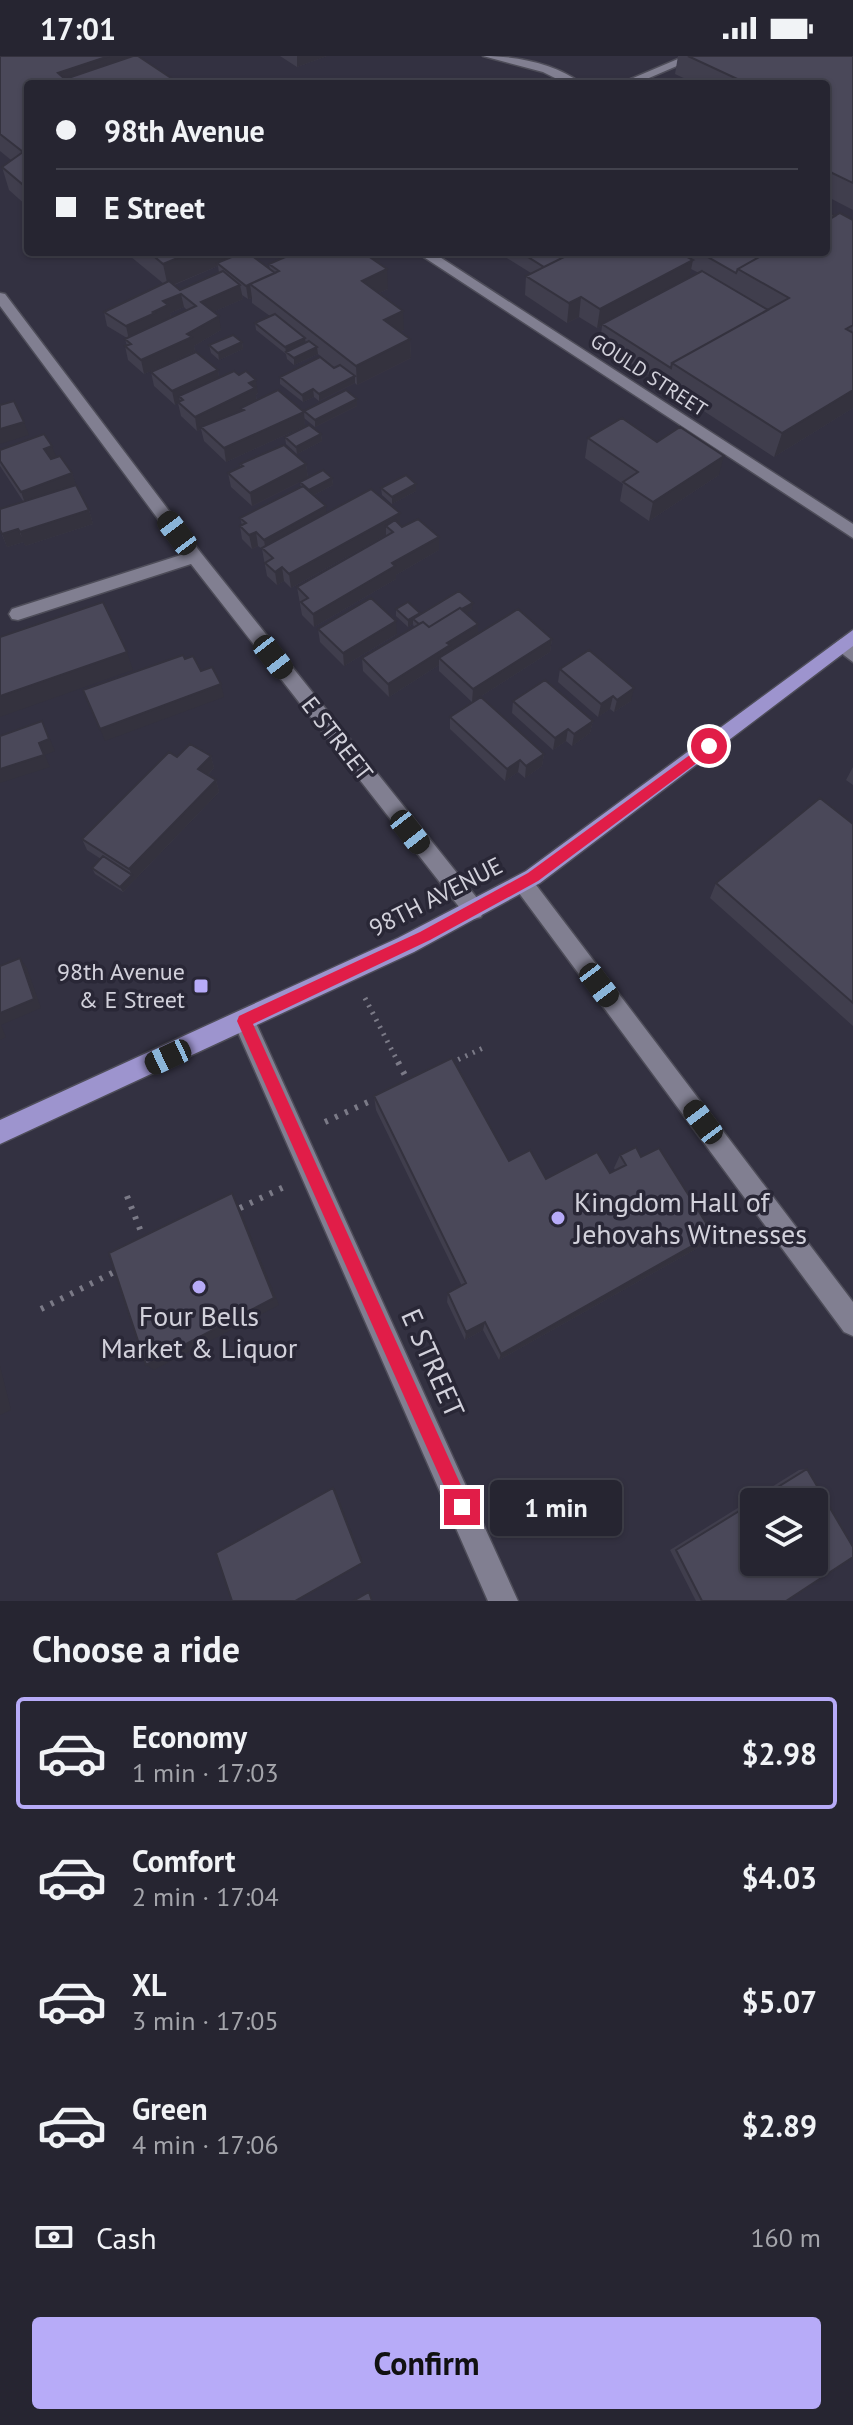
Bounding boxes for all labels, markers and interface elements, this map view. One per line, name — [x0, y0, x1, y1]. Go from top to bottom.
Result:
text: 17:01 — [40, 9, 116, 48]
text: 98th Avenue — [104, 111, 265, 150]
text: E Street — [104, 188, 205, 227]
street label: GOULD STREET — [586, 328, 712, 422]
car — [153, 507, 201, 559]
car — [249, 631, 297, 683]
street label: E STREET — [295, 690, 380, 787]
route start — [691, 728, 727, 764]
car — [386, 806, 434, 858]
street label: 98TH AVENUE — [364, 850, 508, 943]
place label: 98th Avenue & E Street — [57, 956, 185, 1015]
car — [575, 959, 623, 1011]
marker: 98th Avenue & E Street — [192, 977, 210, 995]
car — [141, 1036, 195, 1078]
car — [679, 1096, 727, 1148]
place label: Kingdom Hall of Jehovahs Witnesses — [573, 1183, 807, 1252]
marker: Kingdom Hall of Jehovahs Witnesses — [549, 1209, 567, 1227]
marker: Four Bells Market & Liquor — [190, 1278, 208, 1296]
place label: Four Bells Market & Liquor — [101, 1297, 298, 1366]
street label: E STREET — [393, 1303, 474, 1423]
callout: 1 min — [490, 1479, 622, 1535]
map controls — [740, 1488, 828, 1576]
button: layers — [740, 1488, 828, 1576]
route end — [444, 1489, 480, 1525]
text: 1 min — [524, 1491, 588, 1524]
text: Choose a ride — [32, 1625, 240, 1672]
icon: car — [36, 1717, 108, 1789]
text: Economy — [132, 1717, 247, 1756]
text: $2.98 — [742, 1734, 817, 1773]
text: 1 min · 17:03 — [132, 1756, 279, 1789]
icon: car — [36, 1841, 108, 1913]
text: Comfort — [132, 1841, 235, 1880]
text: $4.03 — [742, 1858, 817, 1897]
text: 2 min · 17:04 — [132, 1880, 279, 1913]
icon: car — [36, 1965, 108, 2037]
text: XL — [132, 1965, 166, 2004]
text: $5.07 — [742, 1982, 817, 2021]
text: 3 min · 17:05 — [132, 2004, 279, 2037]
icon: car — [36, 2089, 108, 2161]
text: Green — [132, 2089, 207, 2128]
text: $2.89 — [742, 2106, 817, 2145]
text: 4 min · 17:06 — [132, 2128, 279, 2161]
icon: cash — [32, 2215, 76, 2259]
text: Cash — [96, 2218, 157, 2257]
text: 160 m — [750, 2221, 821, 2254]
button: Confirm — [32, 2317, 821, 2409]

